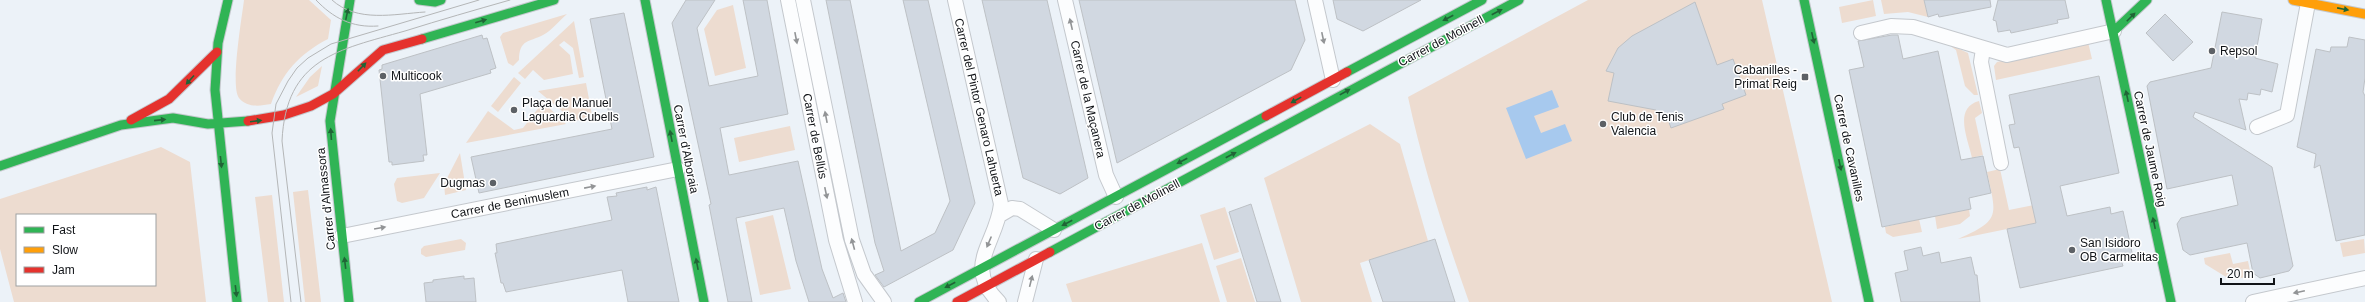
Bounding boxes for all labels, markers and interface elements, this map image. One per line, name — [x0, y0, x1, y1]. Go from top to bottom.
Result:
one-way arrow — [2337, 7, 2349, 13]
one-way arrow — [344, 8, 350, 20]
one-way arrow — [1491, 8, 1503, 15]
one-way arrow — [2126, 12, 2136, 21]
street label: Carrer de Molinell — [1396, 13, 1486, 69]
one-way arrow — [1442, 15, 1453, 22]
street label: Carrer del Pintor Genaro Lahuerta — [952, 17, 1006, 198]
one-way arrow — [476, 18, 488, 24]
one-way arrow — [1068, 18, 1074, 30]
one-way arrow — [793, 32, 799, 44]
one-way arrow — [1321, 32, 1327, 44]
one-way arrow — [1810, 32, 1816, 44]
street label: Carrer de la Maçanera — [1068, 39, 1108, 159]
place label: Repsol — [2220, 44, 2257, 58]
marker: Repsol — [2207, 46, 2217, 56]
one-way arrow — [357, 62, 367, 72]
place label: Cabanilles - Primat Reig — [1734, 63, 1797, 91]
place label: Multicook — [391, 69, 443, 83]
marker: Multicook — [378, 71, 388, 81]
marker: Cabanilles - Primat Reig — [1800, 72, 1810, 82]
one-way arrow — [185, 75, 195, 85]
one-way arrow — [1339, 89, 1351, 96]
one-way arrow — [2124, 89, 2130, 102]
street label: Carrer de Jaume Roig — [2131, 90, 2169, 208]
street label: Carrer de Bellús — [800, 92, 830, 180]
street label: Carrer de Cavanilles — [1831, 93, 1867, 203]
place label: Plaça de Manuel Laguardia Cubells — [522, 96, 619, 124]
one-way arrow — [1290, 97, 1302, 103]
street label: Carrer d'Alboraia — [671, 103, 702, 195]
marker: Plaça de Manuel Laguardia Cubells — [509, 105, 519, 115]
one-way arrow — [822, 110, 828, 123]
place label: Club de Tenis Valencia — [1611, 110, 1684, 138]
one-way arrow — [154, 117, 166, 123]
one-way arrow — [250, 118, 262, 124]
marker: Club de Tenis Valencia — [1598, 119, 1608, 129]
one-way arrow — [328, 128, 335, 140]
one-way arrow — [668, 130, 674, 142]
street label: Carrer d'Almassora — [314, 147, 338, 251]
one-way arrow — [1225, 151, 1237, 158]
one-way arrow — [217, 156, 224, 168]
one-way arrow — [1176, 158, 1187, 165]
one-way arrow — [1837, 159, 1843, 171]
place label: Dugmas — [440, 176, 485, 190]
street label: Carrer de Molinell — [1092, 177, 1182, 233]
marker: Dugmas — [488, 178, 498, 188]
one-way arrow — [584, 183, 596, 189]
street label: Carrer de Benimuslem — [450, 185, 570, 221]
one-way arrow — [823, 187, 829, 199]
legend — [16, 214, 156, 286]
one-way arrow — [2150, 217, 2156, 229]
one-way arrow — [1061, 220, 1073, 227]
text: Fast — [52, 223, 76, 237]
one-way arrow — [374, 225, 386, 231]
one-way arrow — [986, 236, 992, 247]
place label: San Isidoro OB Carmelitas — [2080, 236, 2158, 264]
one-way arrow — [850, 238, 856, 250]
text: Slow — [52, 243, 78, 257]
marker: San Isidoro OB Carmelitas — [2067, 245, 2077, 255]
one-way arrow — [342, 257, 348, 269]
one-way arrow — [693, 258, 699, 270]
scale bar — [2221, 260, 2274, 286]
text: Jam — [52, 263, 75, 277]
text: 20 m — [2227, 267, 2254, 281]
one-way arrow — [1028, 275, 1034, 287]
one-way arrow — [944, 282, 956, 289]
one-way arrow — [232, 285, 239, 297]
one-way arrow — [2293, 290, 2306, 296]

